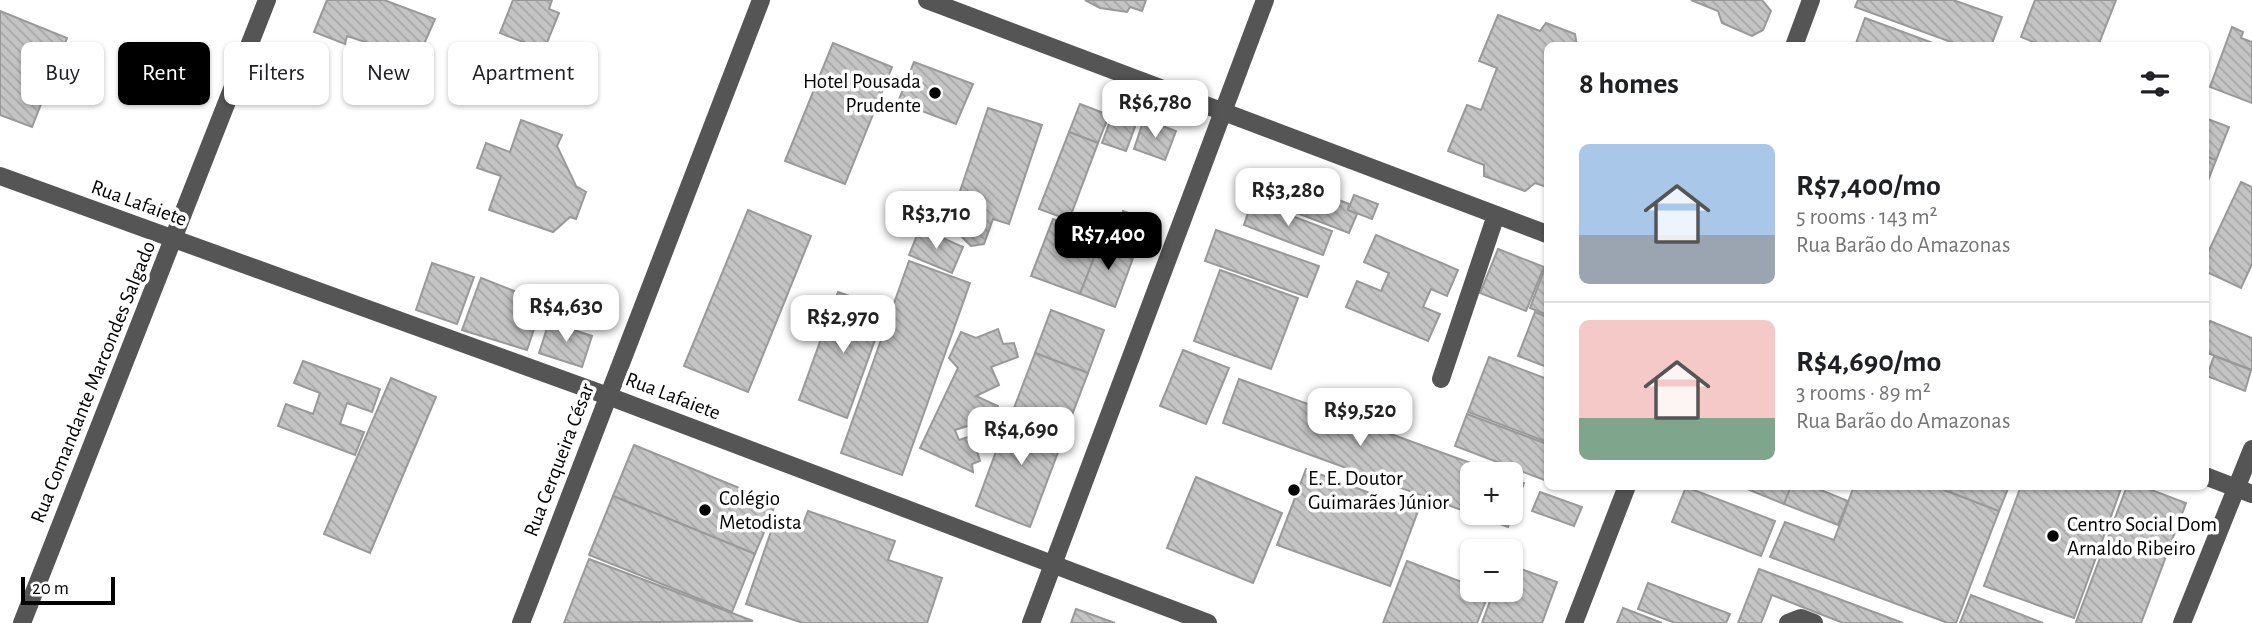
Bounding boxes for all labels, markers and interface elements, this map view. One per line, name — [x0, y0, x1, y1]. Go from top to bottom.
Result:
chip: Buy — [21, 42, 104, 105]
chip: Rent — [118, 42, 210, 105]
chip: Filters — [224, 42, 329, 105]
chip: New — [343, 42, 434, 105]
chip: Apartment — [448, 42, 598, 105]
icon: filters — [2136, 65, 2174, 103]
text: 8 homes — [1579, 69, 1679, 99]
place label: Hotel Pousada Prudente — [803, 71, 921, 116]
pin: R$6,780 — [1090, 80, 1220, 140]
marker: Hotel Pousada Prudente — [927, 85, 943, 101]
text: R$6,780 — [1118, 91, 1192, 114]
pin: R$3,280 — [1223, 168, 1353, 228]
text: R$7,400/mo — [1796, 171, 1941, 201]
icon: home — [1635, 172, 1719, 256]
street label: Rua Lafaiete — [88, 176, 190, 230]
text: R$3,280 — [1251, 179, 1325, 202]
pin: R$3,710 — [871, 191, 1001, 251]
text: R$3,710 — [901, 202, 971, 225]
text: 5 rooms · 143 m² — [1796, 206, 1938, 229]
pin: R$7,400 — [1043, 212, 1173, 272]
text: R$7,400 — [1071, 223, 1145, 246]
text: Rua Barão do Amazonas — [1796, 234, 2010, 257]
street label: Rua Comandante Marcondes Salgado — [27, 238, 159, 526]
pin: R$4,630 — [501, 284, 631, 344]
text: R$4,630 — [529, 295, 603, 318]
pin: R$2,970 — [778, 296, 908, 355]
text: R$2,970 — [806, 306, 880, 329]
text: R$4,690/mo — [1796, 347, 1941, 377]
icon: home — [1635, 348, 1719, 432]
street label: Rua Lafaiete — [623, 368, 723, 424]
street label: Rua Cerqueira César — [520, 380, 598, 539]
text: 3 rooms · 89 m² — [1796, 382, 1931, 405]
pin: R$9,520 — [1295, 388, 1425, 448]
text: R$9,520 — [1323, 399, 1397, 422]
pin: R$4,690 — [956, 407, 1086, 467]
text: Rua Barão do Amazonas — [1796, 410, 2010, 433]
text: R$4,690 — [984, 418, 1058, 441]
map controls — [1460, 462, 1523, 602]
button: + — [1460, 462, 1523, 525]
place label: E. E. Doutor Guimarães Júnior — [1308, 468, 1449, 513]
marker: E. E. Doutor Guimarães Júnior — [1286, 482, 1302, 498]
place label: Colégio Metodista — [719, 488, 802, 533]
marker: Colégio Metodista — [697, 502, 713, 518]
place label: Centro Social Dom Arnaldo Ribeiro — [2067, 514, 2217, 559]
marker: Centro Social Dom Arnaldo Ribeiro — [2045, 528, 2061, 544]
button: − — [1460, 539, 1523, 602]
scale bar — [21, 574, 116, 606]
text: 20 m — [32, 579, 69, 598]

